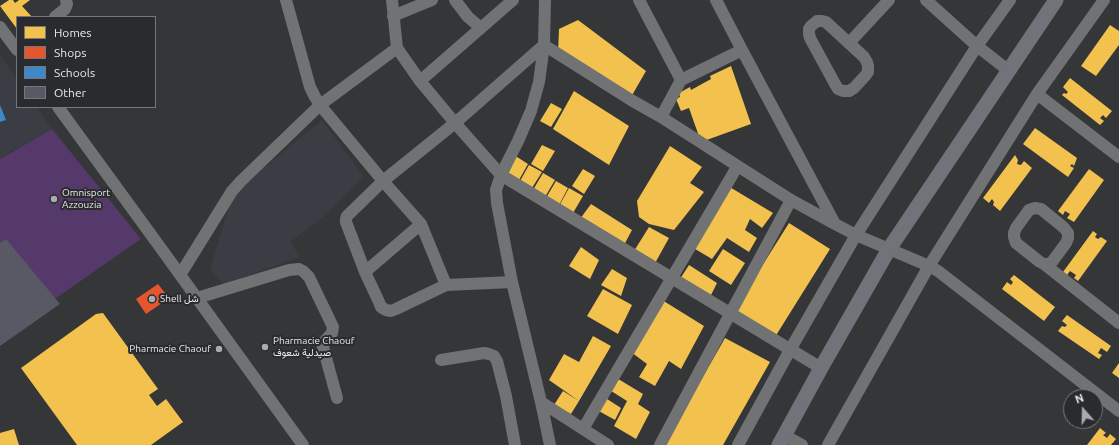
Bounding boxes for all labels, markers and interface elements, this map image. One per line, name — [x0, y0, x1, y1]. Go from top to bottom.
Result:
legend — [16, 16, 156, 108]
text: Homes — [54, 26, 92, 39]
text: Shops — [54, 46, 86, 59]
text: Schools — [54, 66, 95, 79]
text: Other — [54, 86, 86, 99]
place label: Omnisport Azzouzia — [62, 187, 110, 210]
marker: Omnisport Azzouzia — [49, 194, 59, 204]
place label: Shell شل — [160, 293, 199, 305]
marker: Shell شل — [147, 294, 157, 304]
place label: Pharmacie Chaouf صيدلية شعوف — [273, 335, 355, 358]
marker: Pharmacie Chaouf صيدلية شعوف — [260, 342, 270, 352]
place label: Pharmacie Chaouf — [129, 343, 211, 355]
marker: Pharmacie Chaouf — [214, 344, 224, 354]
north arrow — [1063, 389, 1103, 429]
text: N — [1073, 392, 1085, 406]

